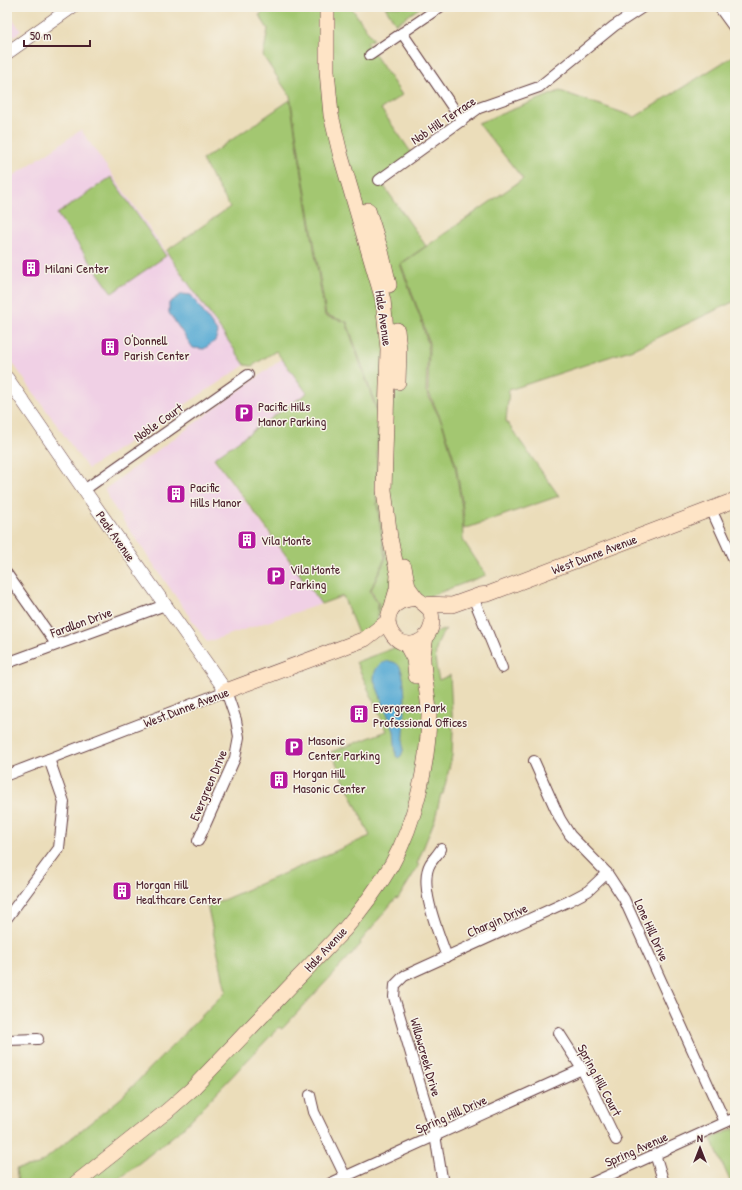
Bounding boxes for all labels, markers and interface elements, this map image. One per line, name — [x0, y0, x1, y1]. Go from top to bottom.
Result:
scale bar — [24, 22, 90, 48]
text: 50 m — [30, 27, 51, 44]
street label: Nob Hill Terrace — [407, 92, 479, 148]
building icon: Milani Center — [20, 257, 42, 279]
place label: Milani Center — [45, 259, 109, 277]
street label: Hale Avenue — [371, 289, 397, 347]
place label: O'Donnell Parish Center — [124, 331, 190, 364]
building icon: O'Donnell Parish Center — [99, 336, 121, 358]
place label: Pacific Hills Manor Parking — [258, 397, 326, 430]
street label: Noble Court — [130, 398, 187, 445]
parking icon: Pacific Hills Manor Parking — [233, 402, 255, 424]
place label: Pacific Hills Manor — [190, 478, 242, 511]
building icon: Pacific Hills Manor — [165, 483, 187, 505]
street label: Peak Avenue — [92, 507, 140, 565]
building icon: Vila Monte — [236, 529, 258, 551]
street label: West Dunne Avenue — [549, 529, 639, 579]
place label: Vila Monte — [261, 531, 311, 549]
place label: Vila Monte Parking — [290, 560, 340, 593]
parking icon: Vila Monte Parking — [265, 565, 287, 587]
street label: Farallon Drive — [47, 603, 114, 642]
street label: West Dunne Avenue — [141, 682, 231, 732]
place label: Evergreen Park Professional Offices — [373, 698, 467, 731]
building icon: Evergreen Park Professional Offices — [348, 703, 370, 725]
place label: Masonic Center Parking — [308, 731, 380, 764]
parking icon: Masonic Center Parking — [283, 736, 305, 758]
street label: Evergreen Drive — [185, 747, 231, 823]
place label: Morgan Hill Masonic Center — [293, 764, 366, 797]
building icon: Morgan Hill Masonic Center — [268, 769, 290, 791]
place label: Morgan Hill Healthcare Center — [136, 875, 222, 908]
building icon: Morgan Hill Healthcare Center — [111, 880, 133, 902]
street label: Lone Hill Drive — [630, 896, 674, 964]
street label: Chargin Drive — [464, 899, 530, 941]
street label: Hale Avenue — [299, 922, 351, 976]
street label: Willowcreek Drive — [406, 1016, 446, 1098]
street label: Spring Hill Court — [574, 1041, 627, 1119]
street label: Spring Hill Drive — [413, 1090, 489, 1138]
street label: Spring Avenue — [602, 1127, 670, 1171]
north arrow — [680, 1128, 720, 1168]
text: N — [697, 1131, 703, 1145]

